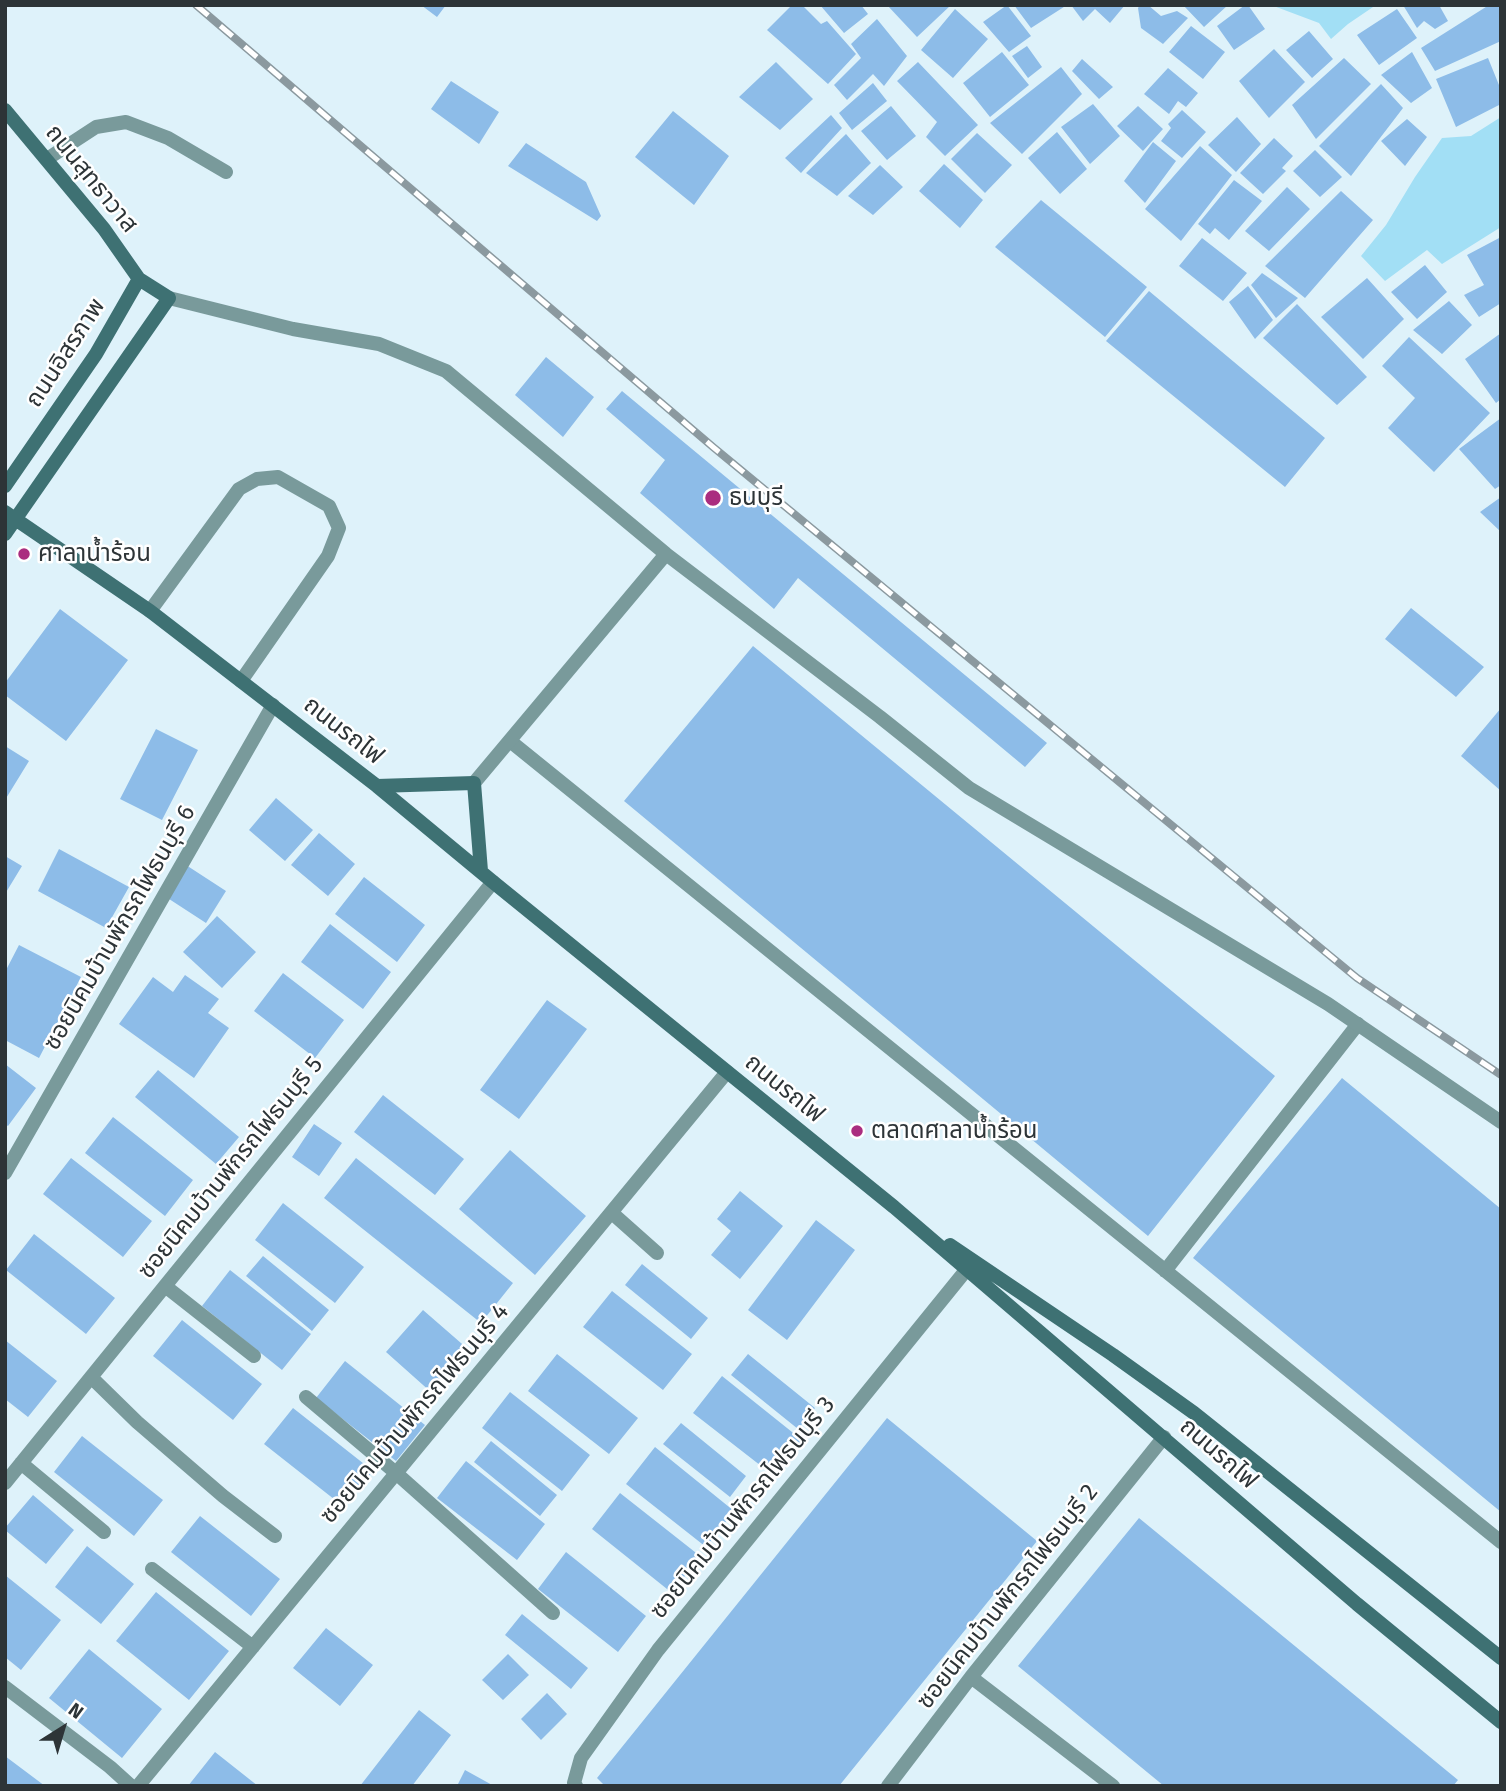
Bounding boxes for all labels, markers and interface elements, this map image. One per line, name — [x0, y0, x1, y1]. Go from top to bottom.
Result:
street label: ถนนสุทธาวาส — [39, 119, 143, 239]
street label: ถนนอิสรภาพ — [20, 293, 112, 413]
place label: ธนบุรี — [729, 484, 783, 512]
marker: ธนบุรี — [703, 488, 723, 508]
place label: ศาลาน้ำร้อน — [38, 540, 151, 568]
marker: ศาลาน้ำร้อน — [16, 546, 32, 562]
street label: ถนนรถไฟ — [297, 691, 389, 771]
street label: ซอยนิคมบ้านพักรถไฟธนบุรี 6 — [38, 800, 202, 1056]
street label: ถนนรถไฟ — [739, 1048, 829, 1130]
street label: ซอยนิคมบ้านพักรถไฟธนบุรี 5 — [133, 1051, 329, 1285]
place label: ตลาดศาลาน้ำร้อน — [871, 1117, 1037, 1145]
marker: ตลาดศาลาน้ำร้อน — [849, 1123, 865, 1139]
street label: ซอยนิคมบ้านพักรถไฟธนบุรี 4 — [315, 1298, 515, 1530]
street label: ซอยนิคมบ้านพักรถไฟธนบุรี 3 — [645, 1391, 841, 1625]
street label: ถนนรถไฟ — [1173, 1413, 1263, 1495]
street label: ซอยนิคมบ้านพักรถไฟธนบุรี 2 — [911, 1479, 1105, 1715]
north arrow — [28, 1693, 98, 1763]
text: N — [64, 1698, 88, 1724]

